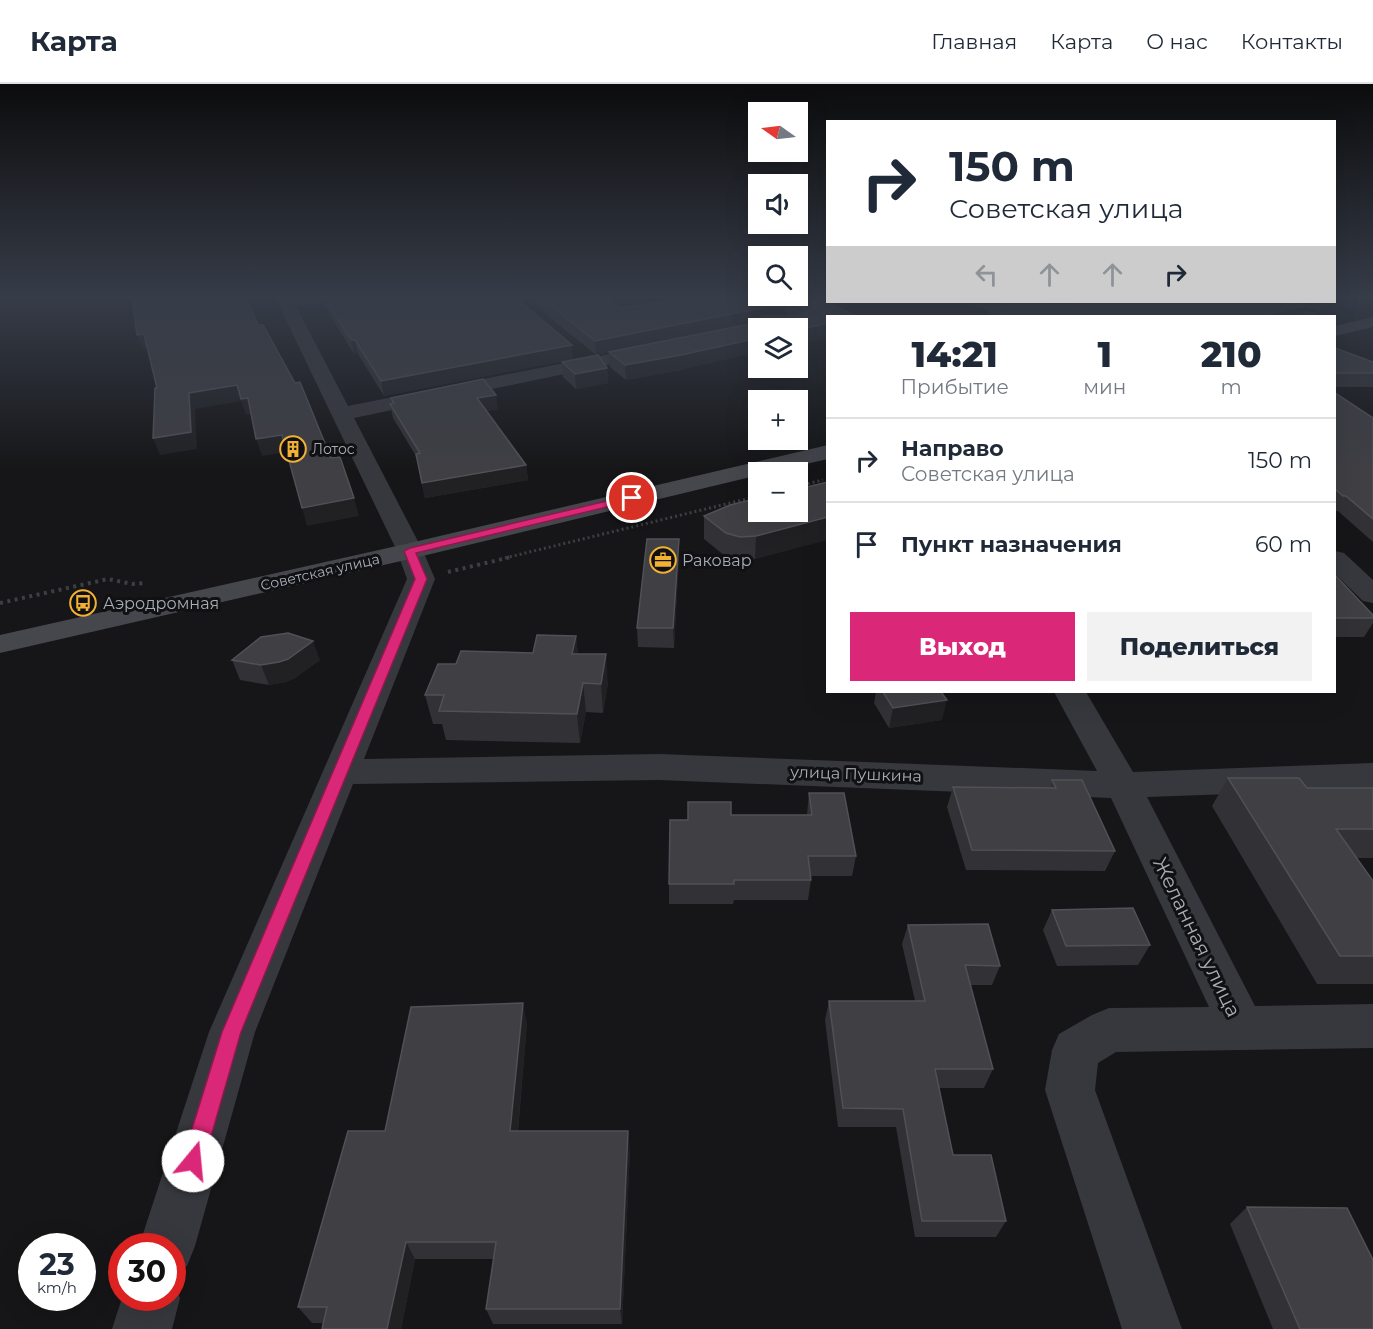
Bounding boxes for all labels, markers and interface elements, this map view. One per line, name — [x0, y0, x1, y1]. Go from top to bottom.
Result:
text: Карта — [30, 24, 118, 58]
text: Главная — [931, 29, 1017, 54]
text: Карта — [1050, 29, 1113, 54]
text: О нас — [1146, 29, 1208, 54]
text: Контакты — [1241, 29, 1343, 54]
north arrow — [748, 102, 808, 162]
map controls — [748, 102, 808, 522]
text: 150 m — [949, 140, 1075, 192]
icon: right — [850, 144, 928, 222]
button: sound — [748, 174, 808, 234]
text: Советская улица — [949, 192, 1184, 225]
button: search — [748, 246, 808, 306]
icon: left — [970, 258, 1003, 291]
icon: ahead — [1033, 258, 1066, 291]
icon: ahead — [1096, 258, 1129, 291]
icon: right — [1159, 258, 1192, 291]
button: layers — [748, 318, 808, 378]
text: 14:21 — [911, 332, 998, 376]
text: 1 — [1098, 332, 1112, 376]
text: 210 — [1201, 332, 1262, 376]
text: Прибытие — [900, 375, 1009, 399]
text: мин — [1083, 375, 1126, 399]
text: m — [1221, 375, 1242, 399]
button: + — [748, 390, 808, 450]
building icon: Лотос — [278, 434, 308, 464]
text: Направо — [901, 435, 1004, 462]
place label: Лотос — [312, 440, 355, 458]
icon: right — [850, 444, 883, 477]
text: 150 m — [1248, 447, 1312, 474]
button: − — [748, 462, 808, 522]
text: Советская улица — [901, 462, 1075, 486]
pin — [606, 472, 657, 523]
icon: arrive — [615, 481, 648, 514]
icon: arrive — [850, 528, 883, 561]
text: Пункт назначения — [901, 531, 1122, 558]
text: 60 m — [1255, 531, 1312, 558]
office icon: Раковар — [648, 545, 678, 575]
street label: Советская улица — [259, 550, 381, 594]
place label: Раковар — [682, 551, 752, 570]
bus stop icon: Аэродромная — [68, 588, 98, 618]
place label: Аэродромная — [103, 594, 219, 613]
button: Выход — [850, 612, 1075, 681]
button: Поделиться — [1087, 612, 1312, 681]
street label: улица Пушкина — [789, 762, 922, 786]
street label: Желанная улица — [1148, 853, 1246, 1021]
position arrow — [161, 1129, 225, 1193]
speed limit sign: 30 — [108, 1233, 186, 1311]
text: 23 — [39, 1246, 75, 1283]
text: km/h — [37, 1278, 77, 1297]

